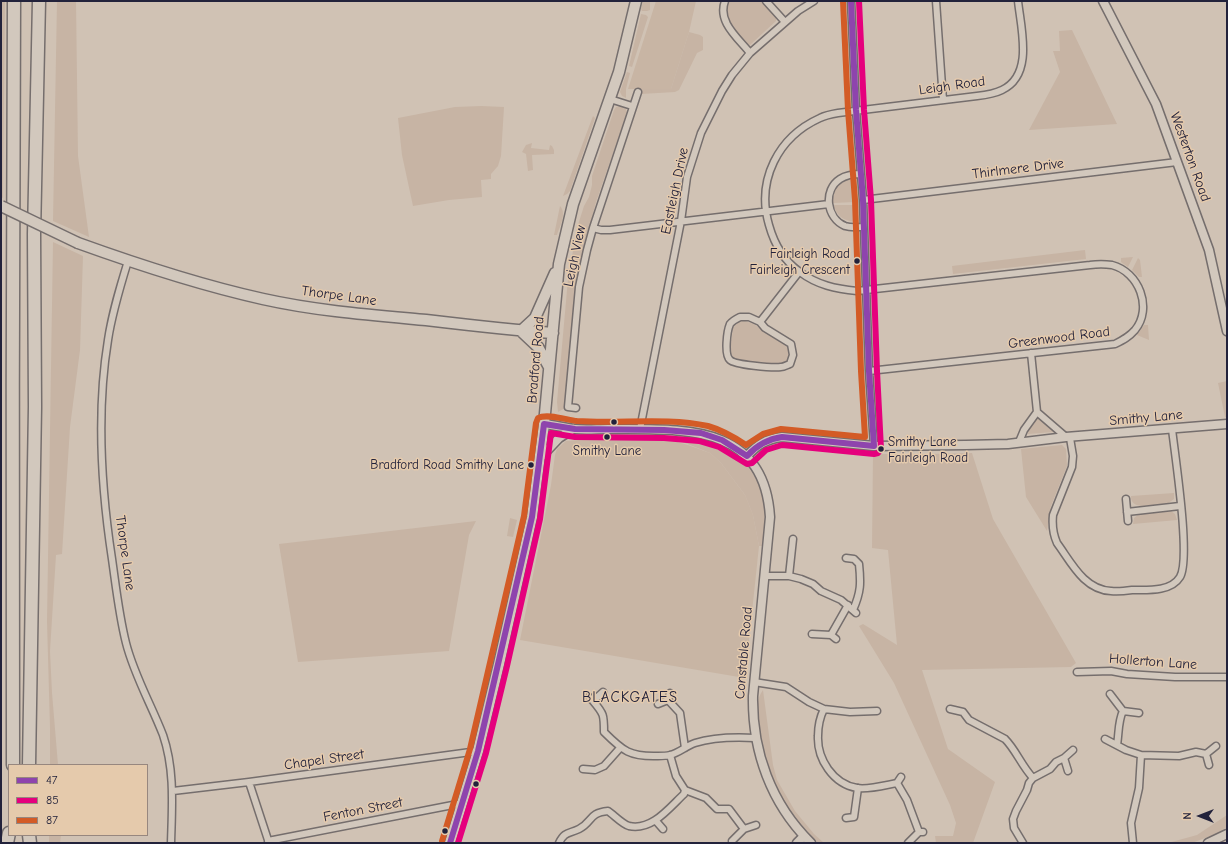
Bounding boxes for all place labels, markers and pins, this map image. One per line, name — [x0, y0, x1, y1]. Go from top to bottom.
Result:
place label: Fairleigh Road Fairleigh Crescent — [749, 246, 850, 277]
marker: Fairleigh Road Fairleigh Crescent — [852, 256, 862, 266]
unlabelled marker — [609, 417, 619, 427]
marker: Smithy Lane — [602, 432, 612, 442]
place label: Smithy Lane Fairleigh Road — [888, 434, 968, 465]
place label: Smithy Lane — [573, 443, 641, 459]
marker: Smithy Lane Fairleigh Road — [876, 444, 886, 454]
place label: Bradford Road Smithy Lane — [370, 457, 524, 473]
marker: Bradford Road Smithy Lane — [526, 460, 536, 470]
unlabelled marker — [471, 779, 481, 789]
unlabelled marker — [440, 826, 450, 836]

